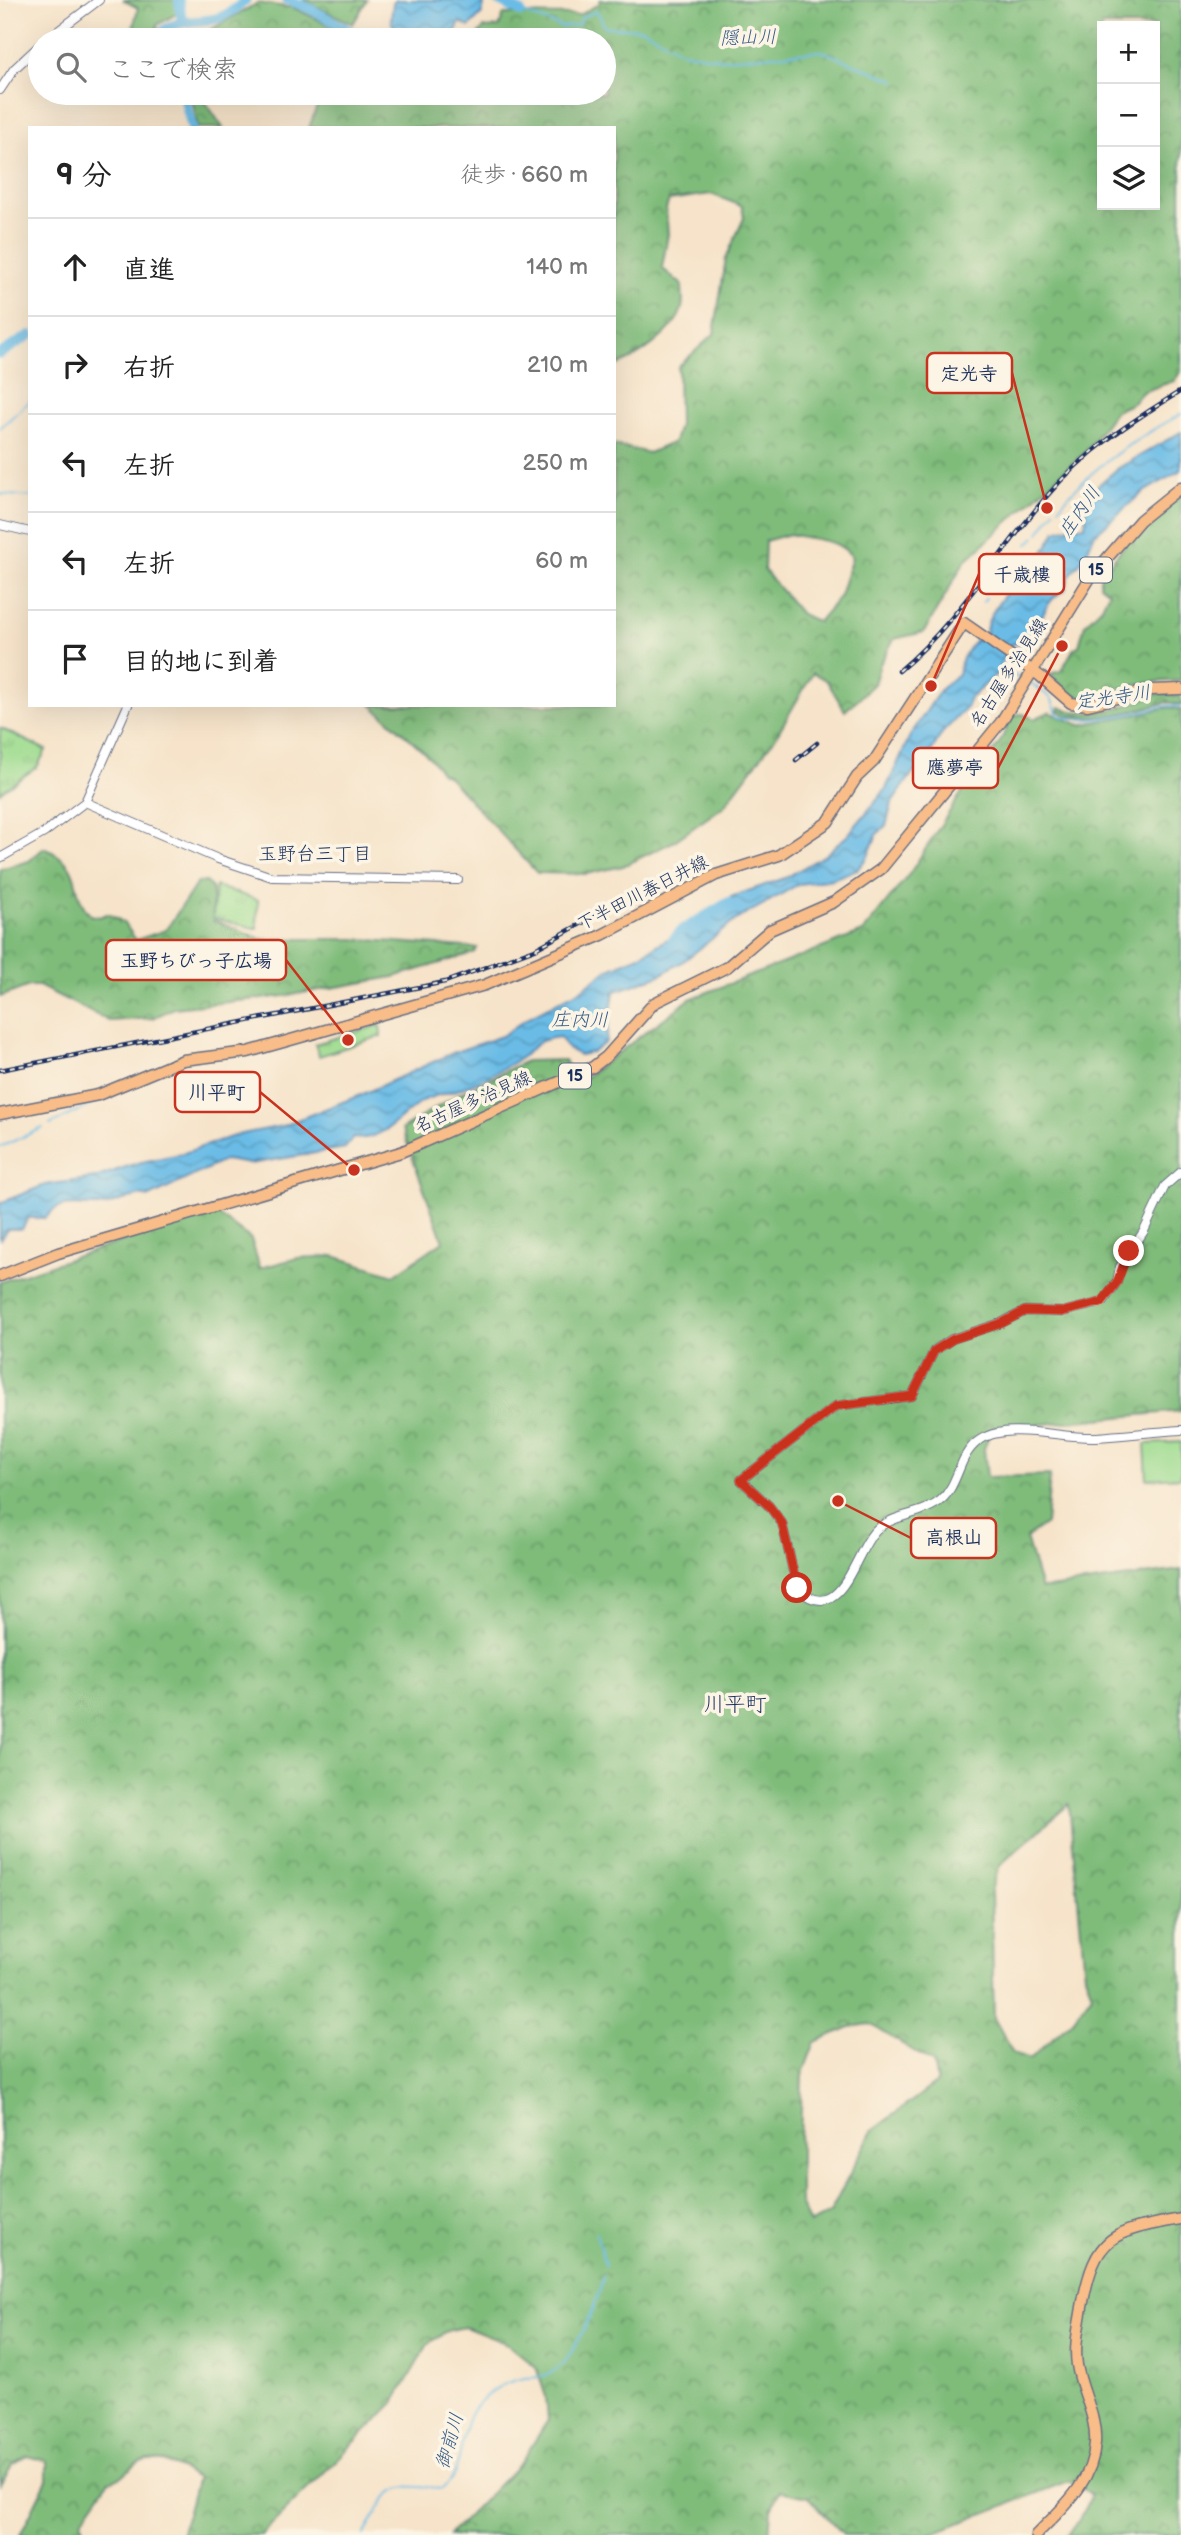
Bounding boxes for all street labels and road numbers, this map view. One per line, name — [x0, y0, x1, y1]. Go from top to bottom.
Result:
road number: 15 — [1080, 558, 1112, 582]
street label: 名古屋多治見線 — [966, 614, 1052, 732]
street label: 下半田川春日井線 — [574, 851, 712, 935]
road number: 15 — [559, 1064, 591, 1088]
street label: 名古屋多治見線 — [411, 1067, 535, 1137]

